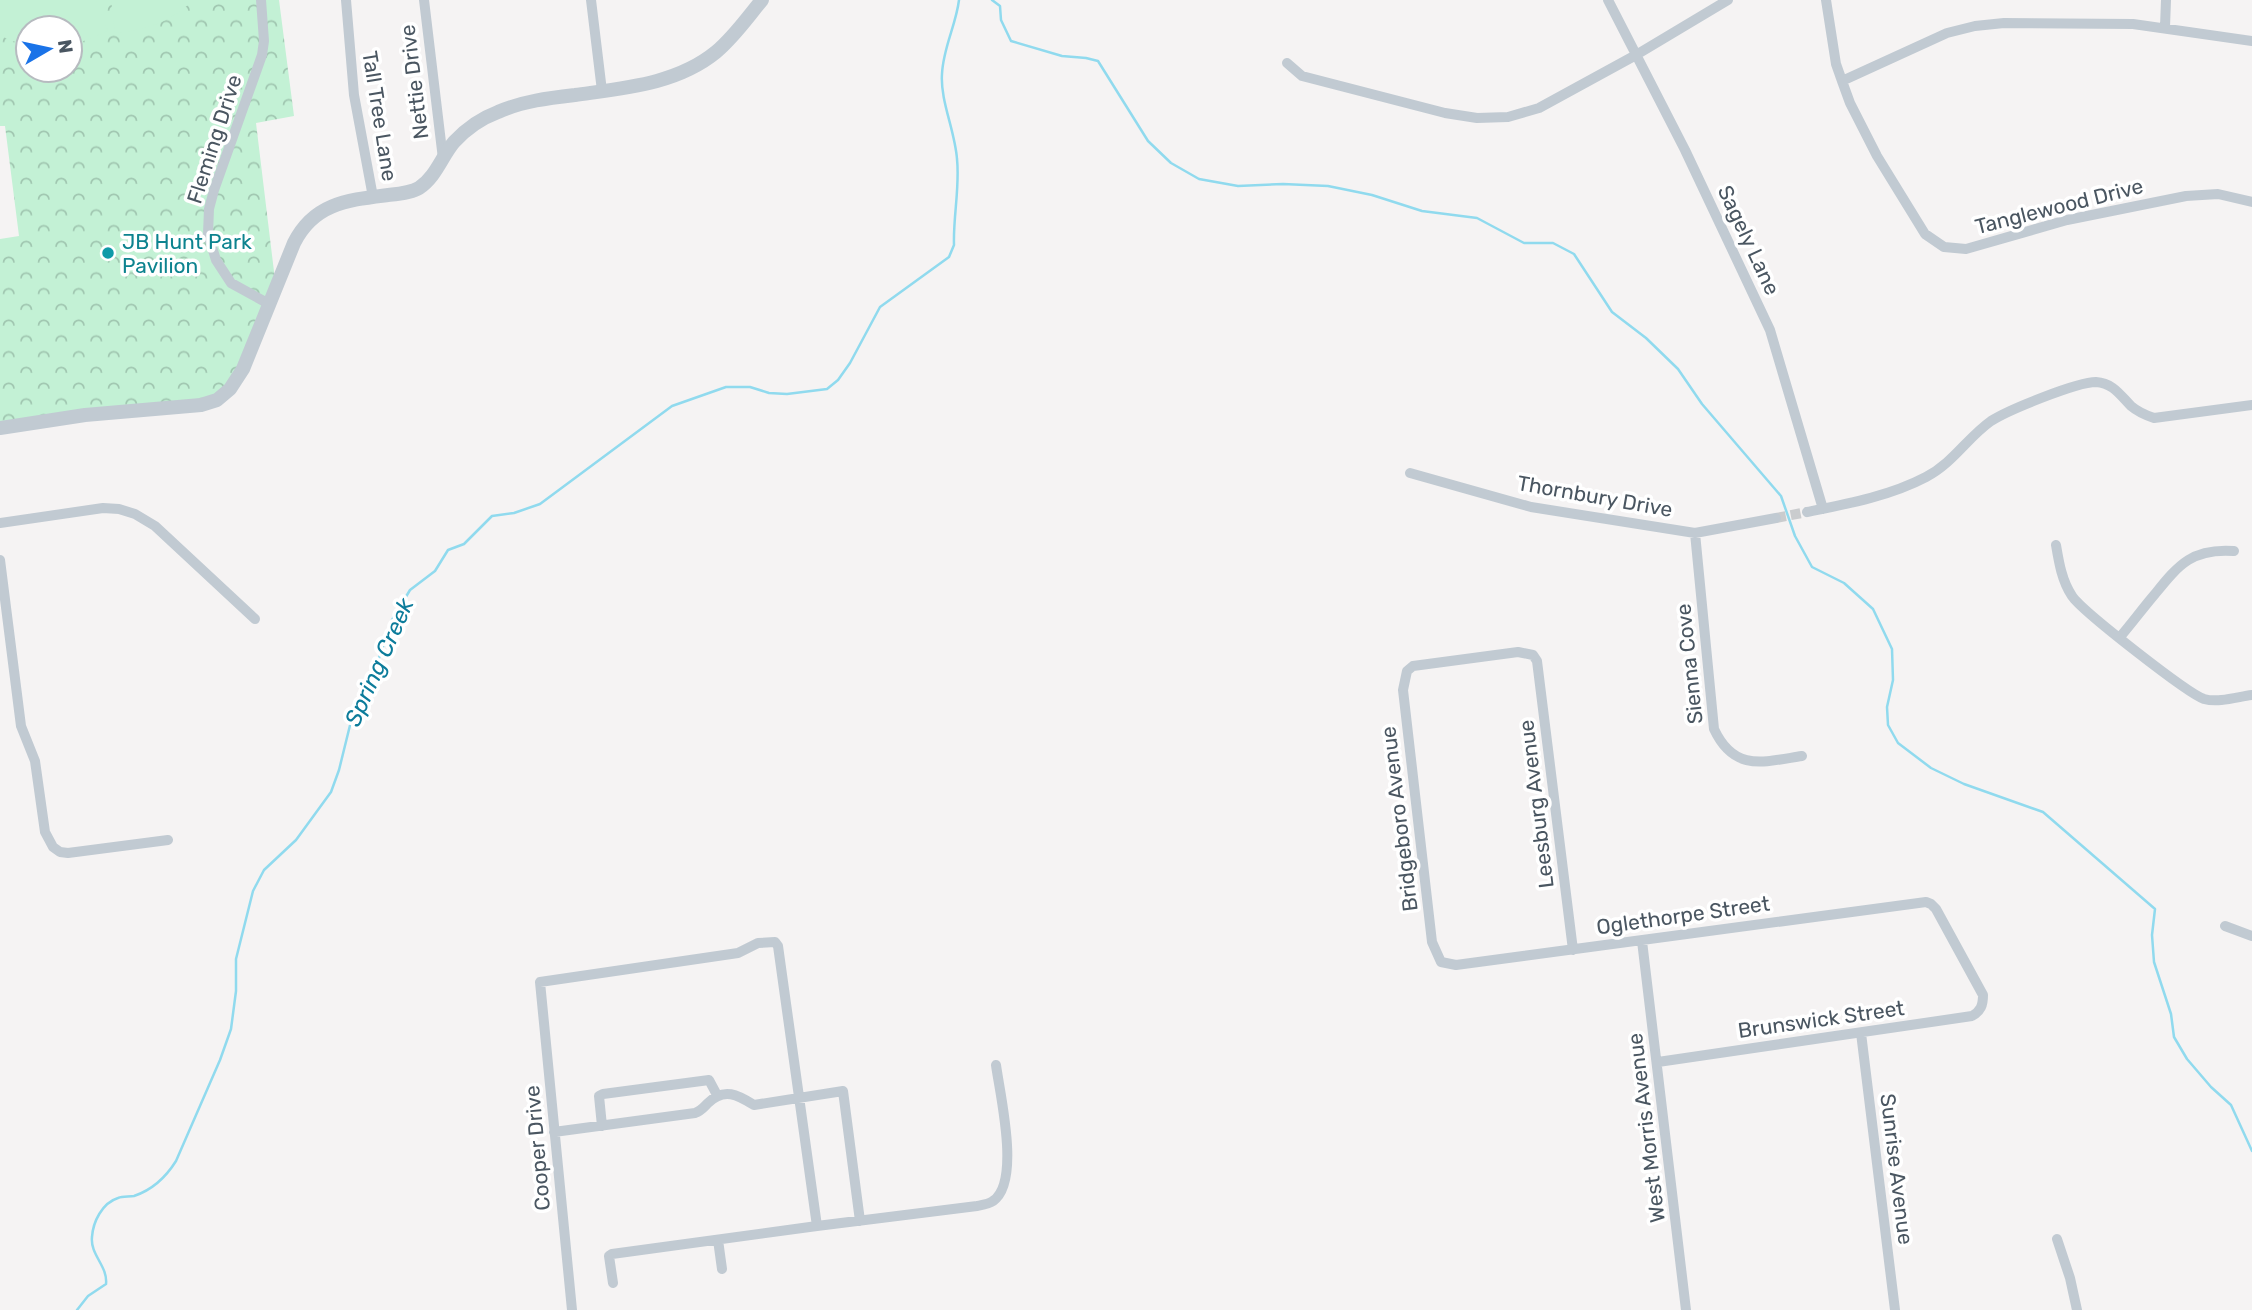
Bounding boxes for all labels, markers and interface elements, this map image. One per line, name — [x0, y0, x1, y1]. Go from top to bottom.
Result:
north arrow — [14, 14, 84, 84]
street label: Nettie Drive — [395, 23, 433, 141]
text: N — [53, 38, 78, 55]
street label: Tall Tree Lane — [357, 49, 403, 183]
street label: Fleming Drive — [181, 71, 247, 207]
street label: Tanglewood Drive — [1972, 173, 2146, 239]
street label: Sagely Lane — [1713, 181, 1785, 299]
place label: JB Hunt Park Pavilion — [122, 229, 252, 278]
marker: JB Hunt Park Pavilion — [100, 245, 116, 261]
street label: Thornbury Drive — [1515, 470, 1675, 522]
water label: Spring Creek — [338, 593, 420, 730]
street label: Sienna Cove — [1670, 603, 1708, 725]
street label: Leesburg Avenue — [1513, 718, 1559, 890]
street label: Bridgeboro Avenue — [1375, 725, 1423, 913]
street label: Oglethorpe Street — [1595, 890, 1771, 940]
street label: Brunswick Street — [1736, 995, 1906, 1043]
street label: West Morris Avenue — [1622, 1032, 1670, 1224]
street label: Cooper Drive — [519, 1084, 555, 1212]
street label: Sunrise Avenue — [1875, 1092, 1919, 1246]

